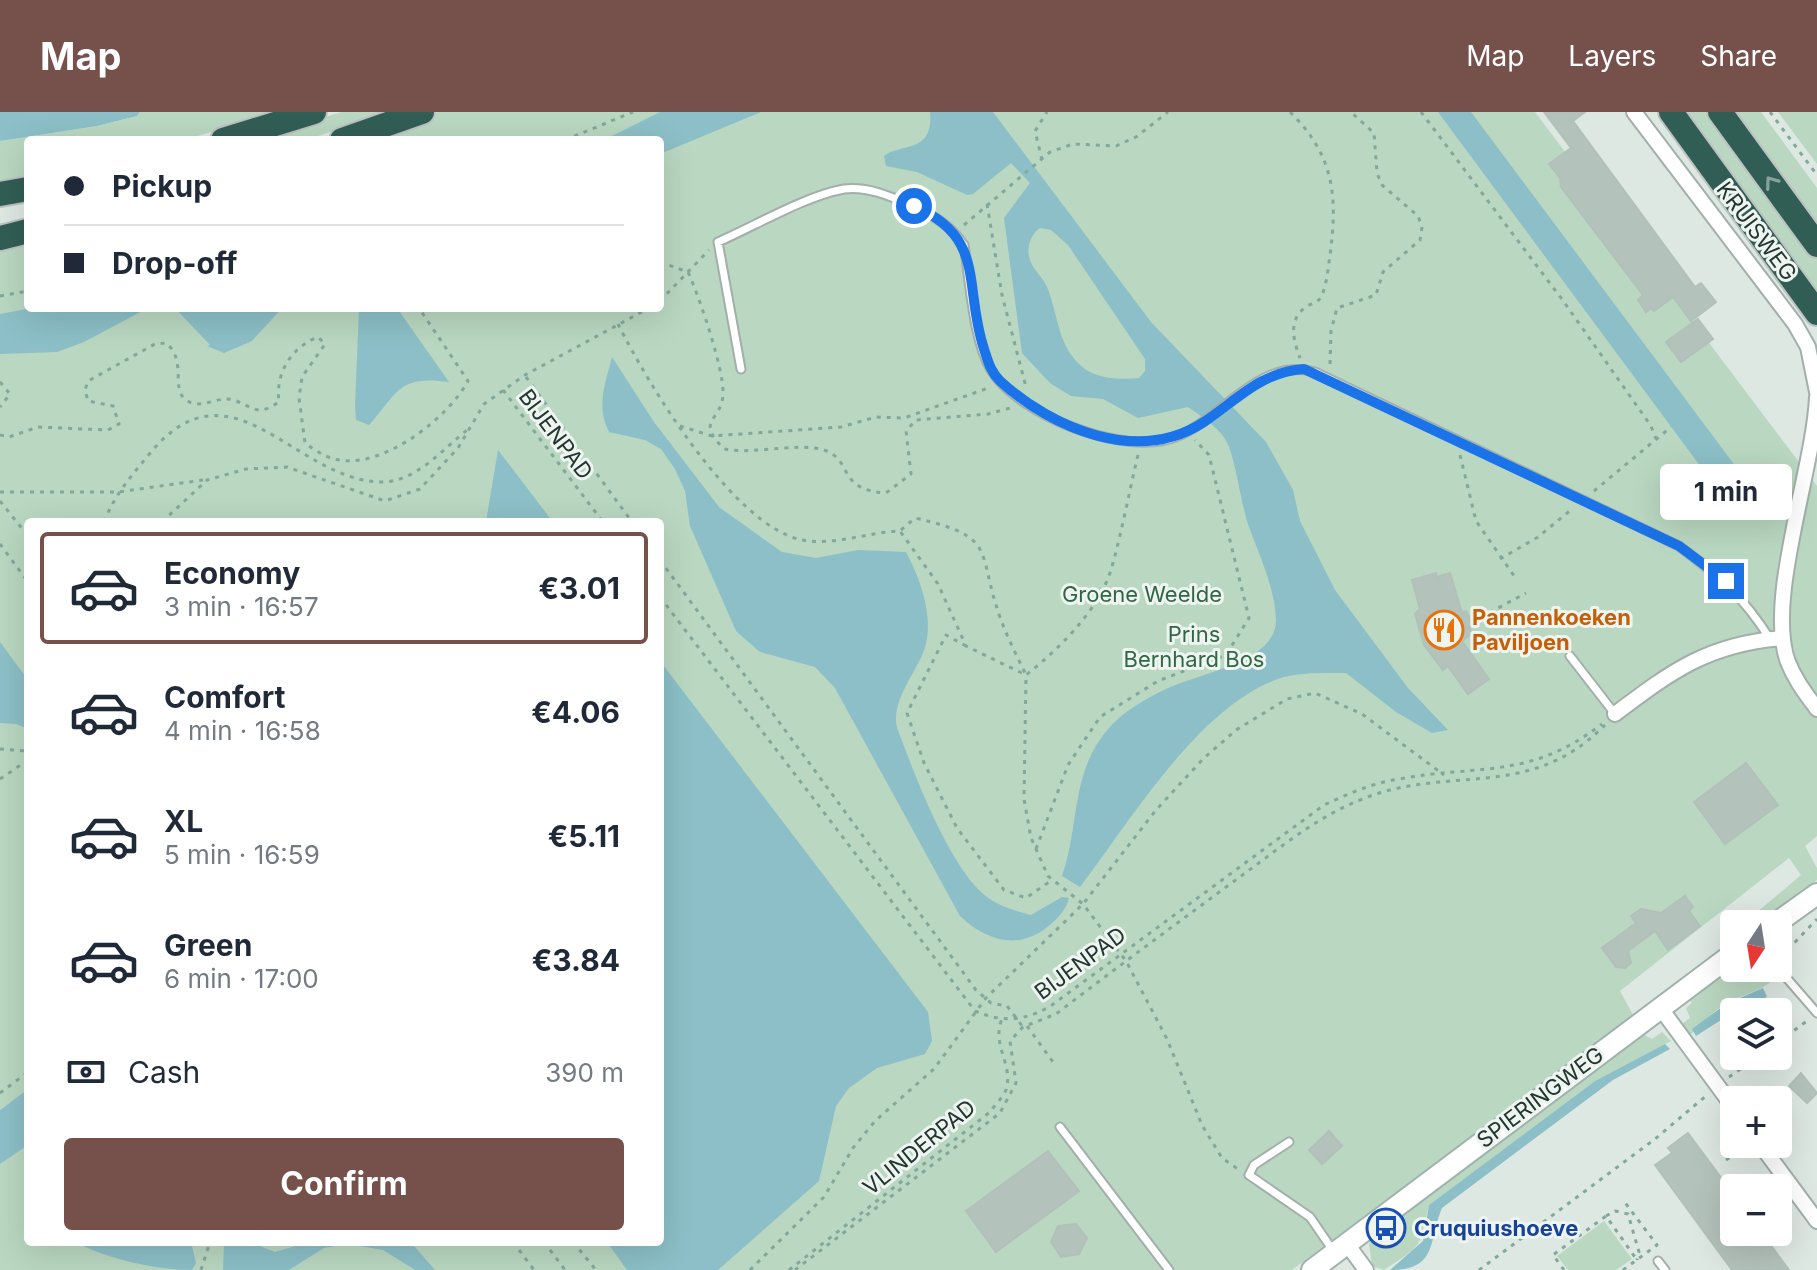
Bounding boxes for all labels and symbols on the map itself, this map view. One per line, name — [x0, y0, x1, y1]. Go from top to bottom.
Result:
one-way arrow — [1766, 176, 1781, 190]
street label: KRUISWEG — [1712, 177, 1802, 285]
route start — [896, 188, 932, 224]
street label: BIJENPAD — [514, 384, 598, 484]
callout: 1 min — [1660, 465, 1792, 521]
route end — [1708, 563, 1744, 599]
park label: Groene Weelde — [1062, 581, 1222, 607]
place label: Pannenkoeken Paviljoen — [1472, 604, 1631, 655]
restaurant icon: Pannenkoeken Paviljoen — [1423, 609, 1465, 651]
park label: Prins Bernhard Bos — [1124, 621, 1264, 672]
north arrow — [1720, 910, 1792, 982]
street label: BIJENPAD — [1029, 921, 1131, 1005]
street label: SPIERINGWEG — [1472, 1041, 1608, 1153]
street label: VLINDERPAD — [858, 1094, 980, 1200]
bus stop icon: Cruquiushoeve — [1365, 1207, 1407, 1249]
place label: Cruquiushoeve — [1414, 1215, 1578, 1241]

